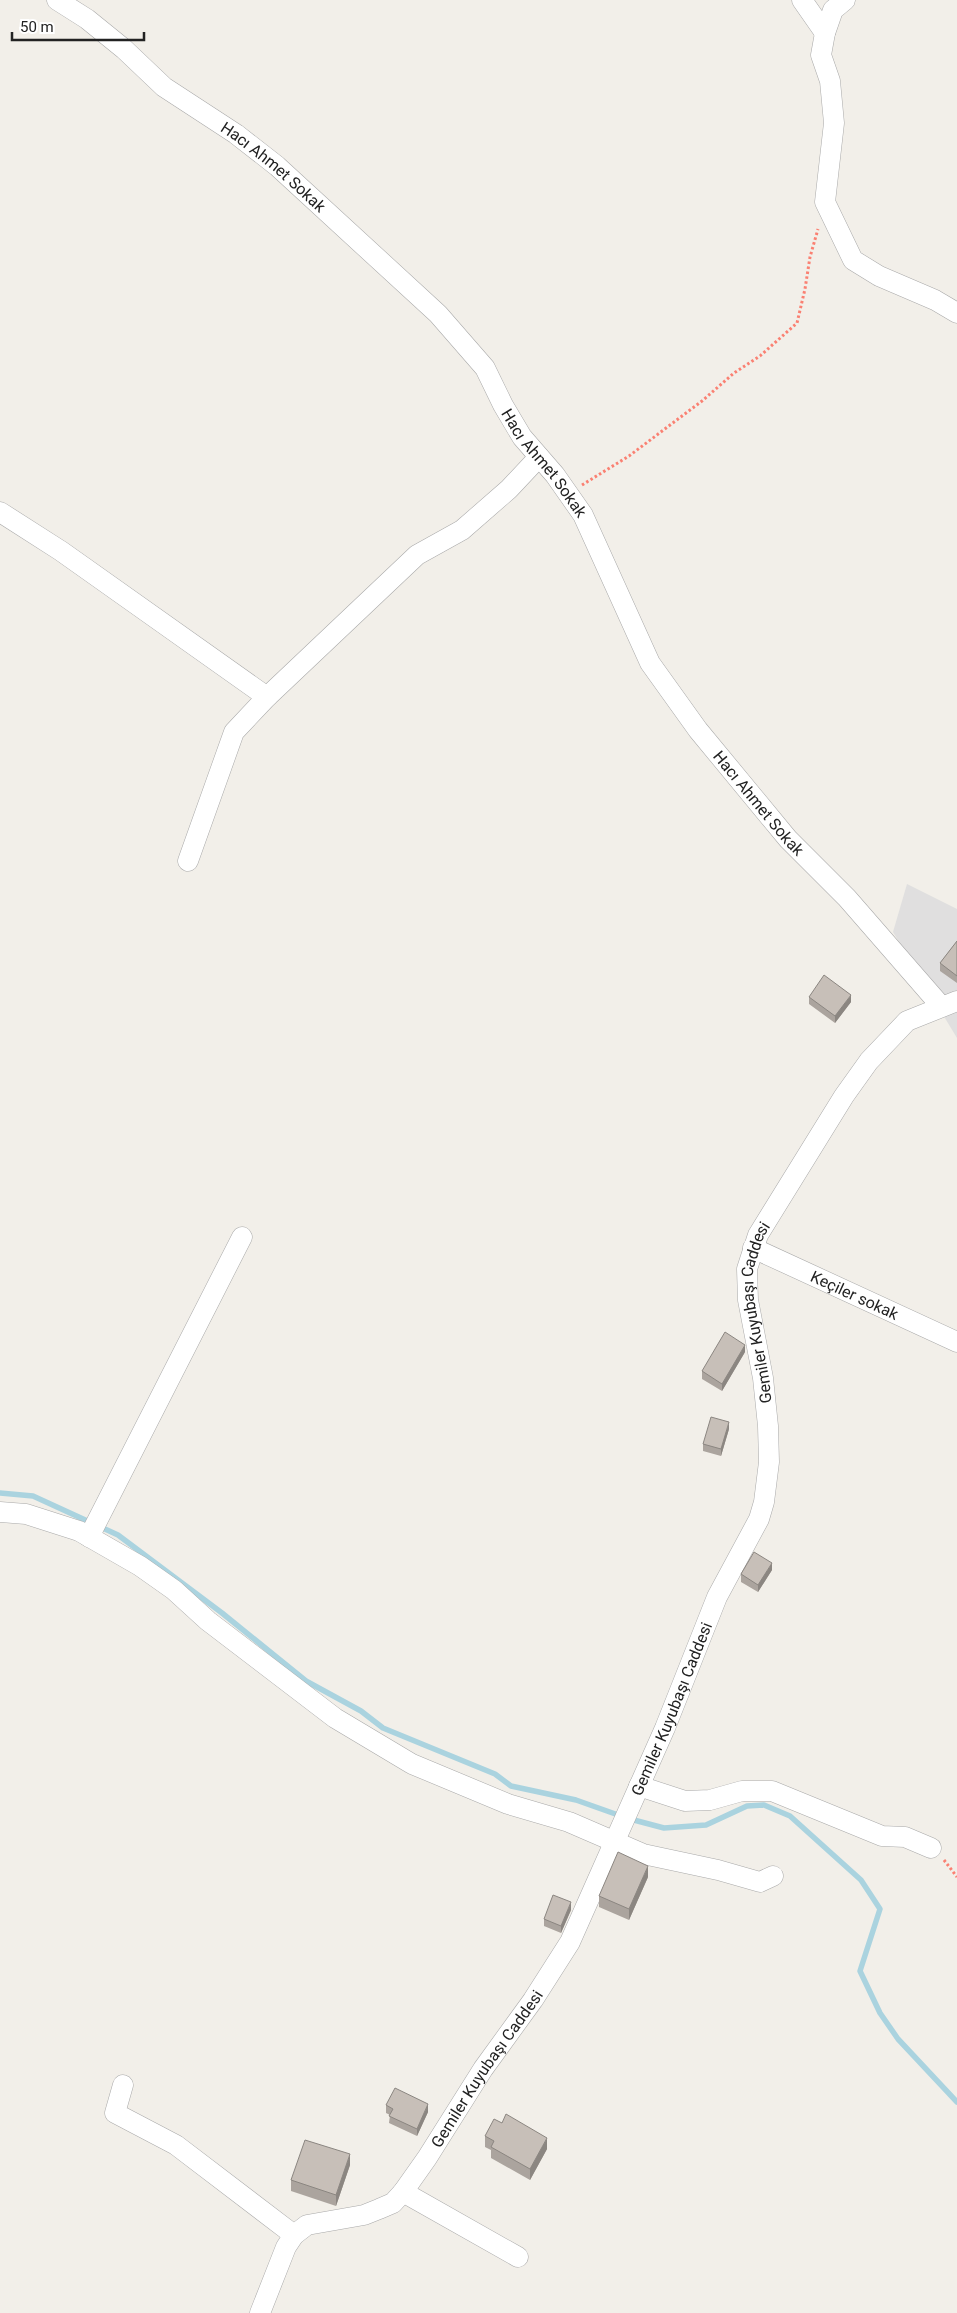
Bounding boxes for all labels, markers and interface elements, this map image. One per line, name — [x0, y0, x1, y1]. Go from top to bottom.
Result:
scale bar — [12, 10, 145, 42]
text: 50 m — [20, 18, 54, 36]
street label: Hacı Ahmet Sokak — [217, 118, 330, 217]
street label: Hacı Ahmet Sokak — [497, 405, 591, 522]
street label: Hacı Ahmet Sokak — [709, 747, 809, 860]
street label: Gemiler Kuyubaşı Caddesi — [738, 1218, 776, 1404]
street label: Keçiler sokak — [808, 1267, 902, 1324]
street label: Gemiler Kuyubaşı Caddesi — [627, 1620, 716, 1799]
street label: Gemiler Kuyubaşı Caddesi — [427, 1987, 547, 2151]

